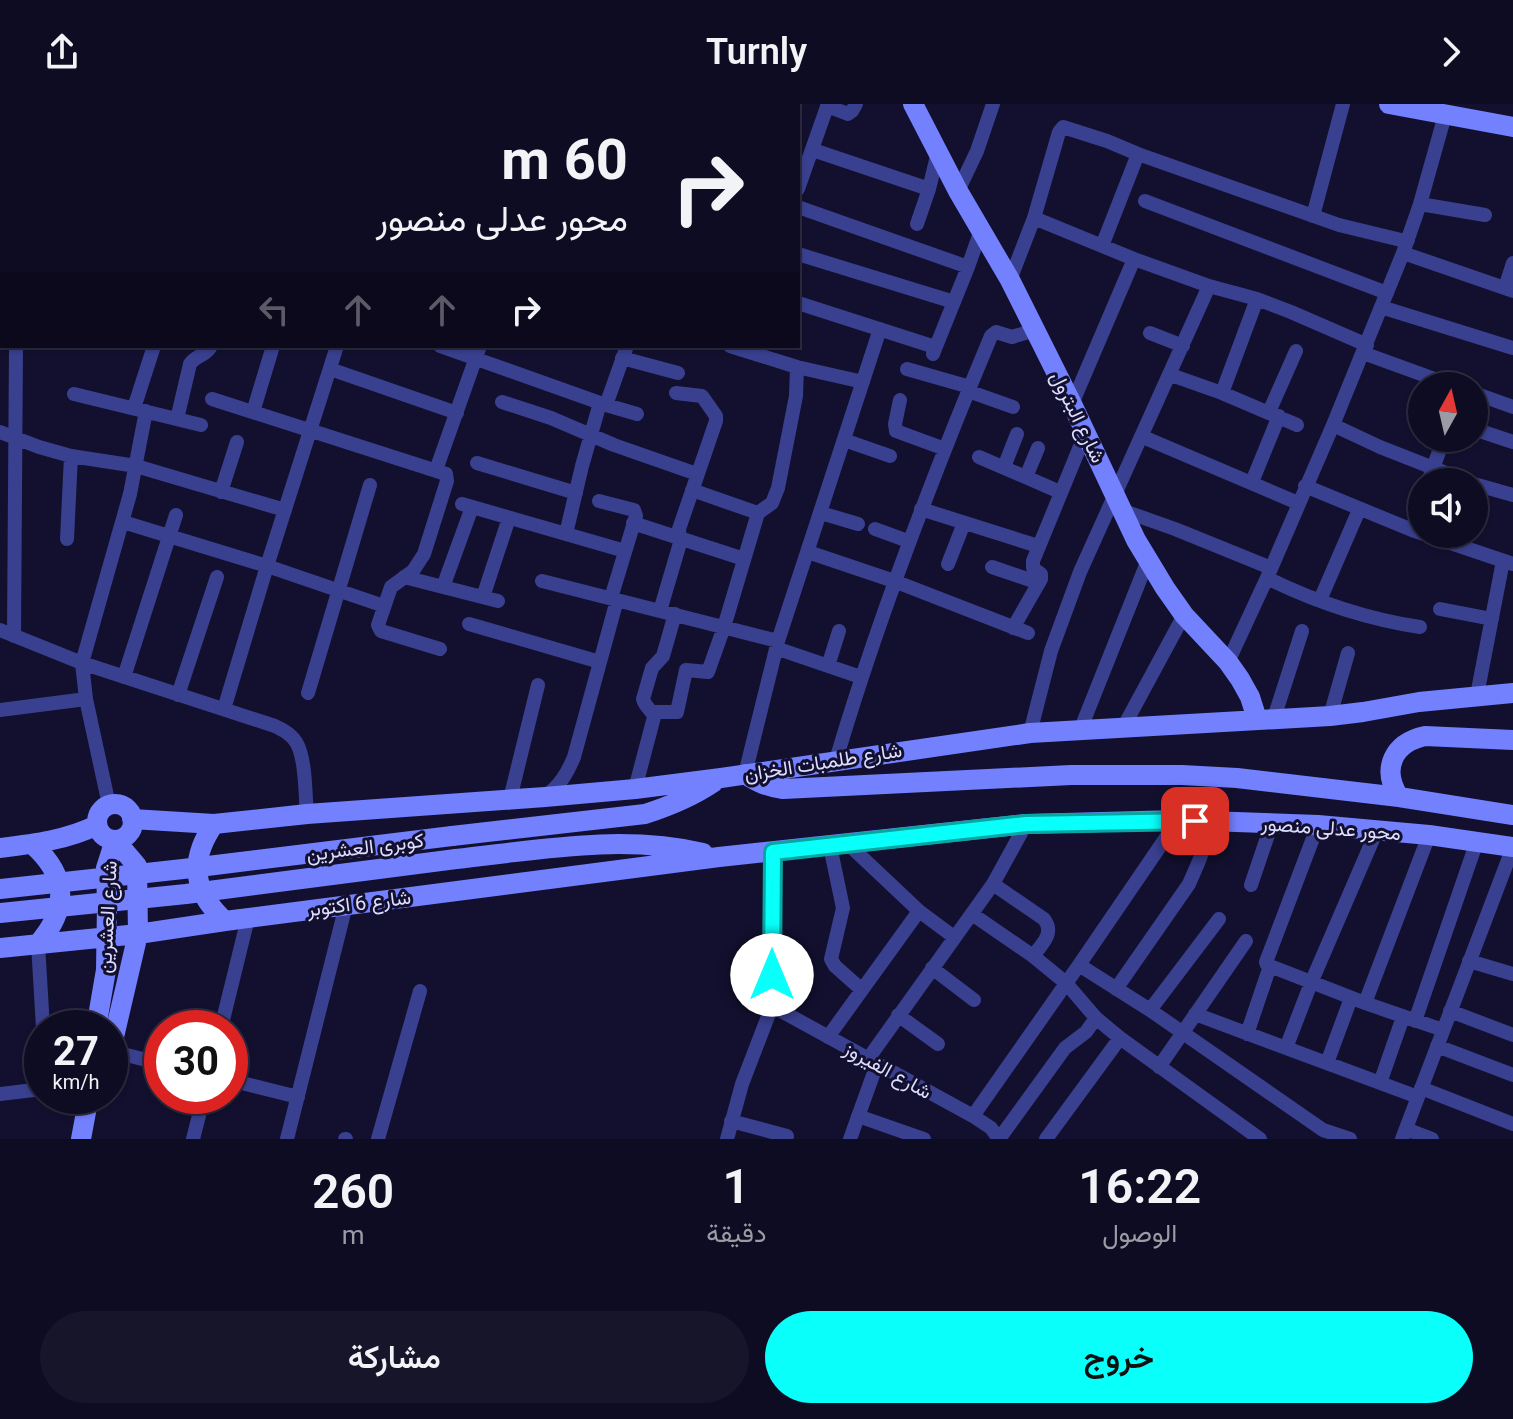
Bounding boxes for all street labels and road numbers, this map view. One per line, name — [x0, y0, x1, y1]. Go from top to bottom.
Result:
street label: شارع البترول — [1044, 367, 1110, 468]
street label: شارع طلمبات الخزان — [742, 738, 904, 788]
street label: محور عدلى منصور — [1259, 811, 1402, 846]
street label: كوبرى العشرين — [305, 828, 425, 867]
street label: شارع العشرين — [92, 860, 124, 974]
street label: شارع 6 اكتوبر — [305, 885, 413, 923]
street label: شارع الفيروز — [838, 1036, 936, 1106]

